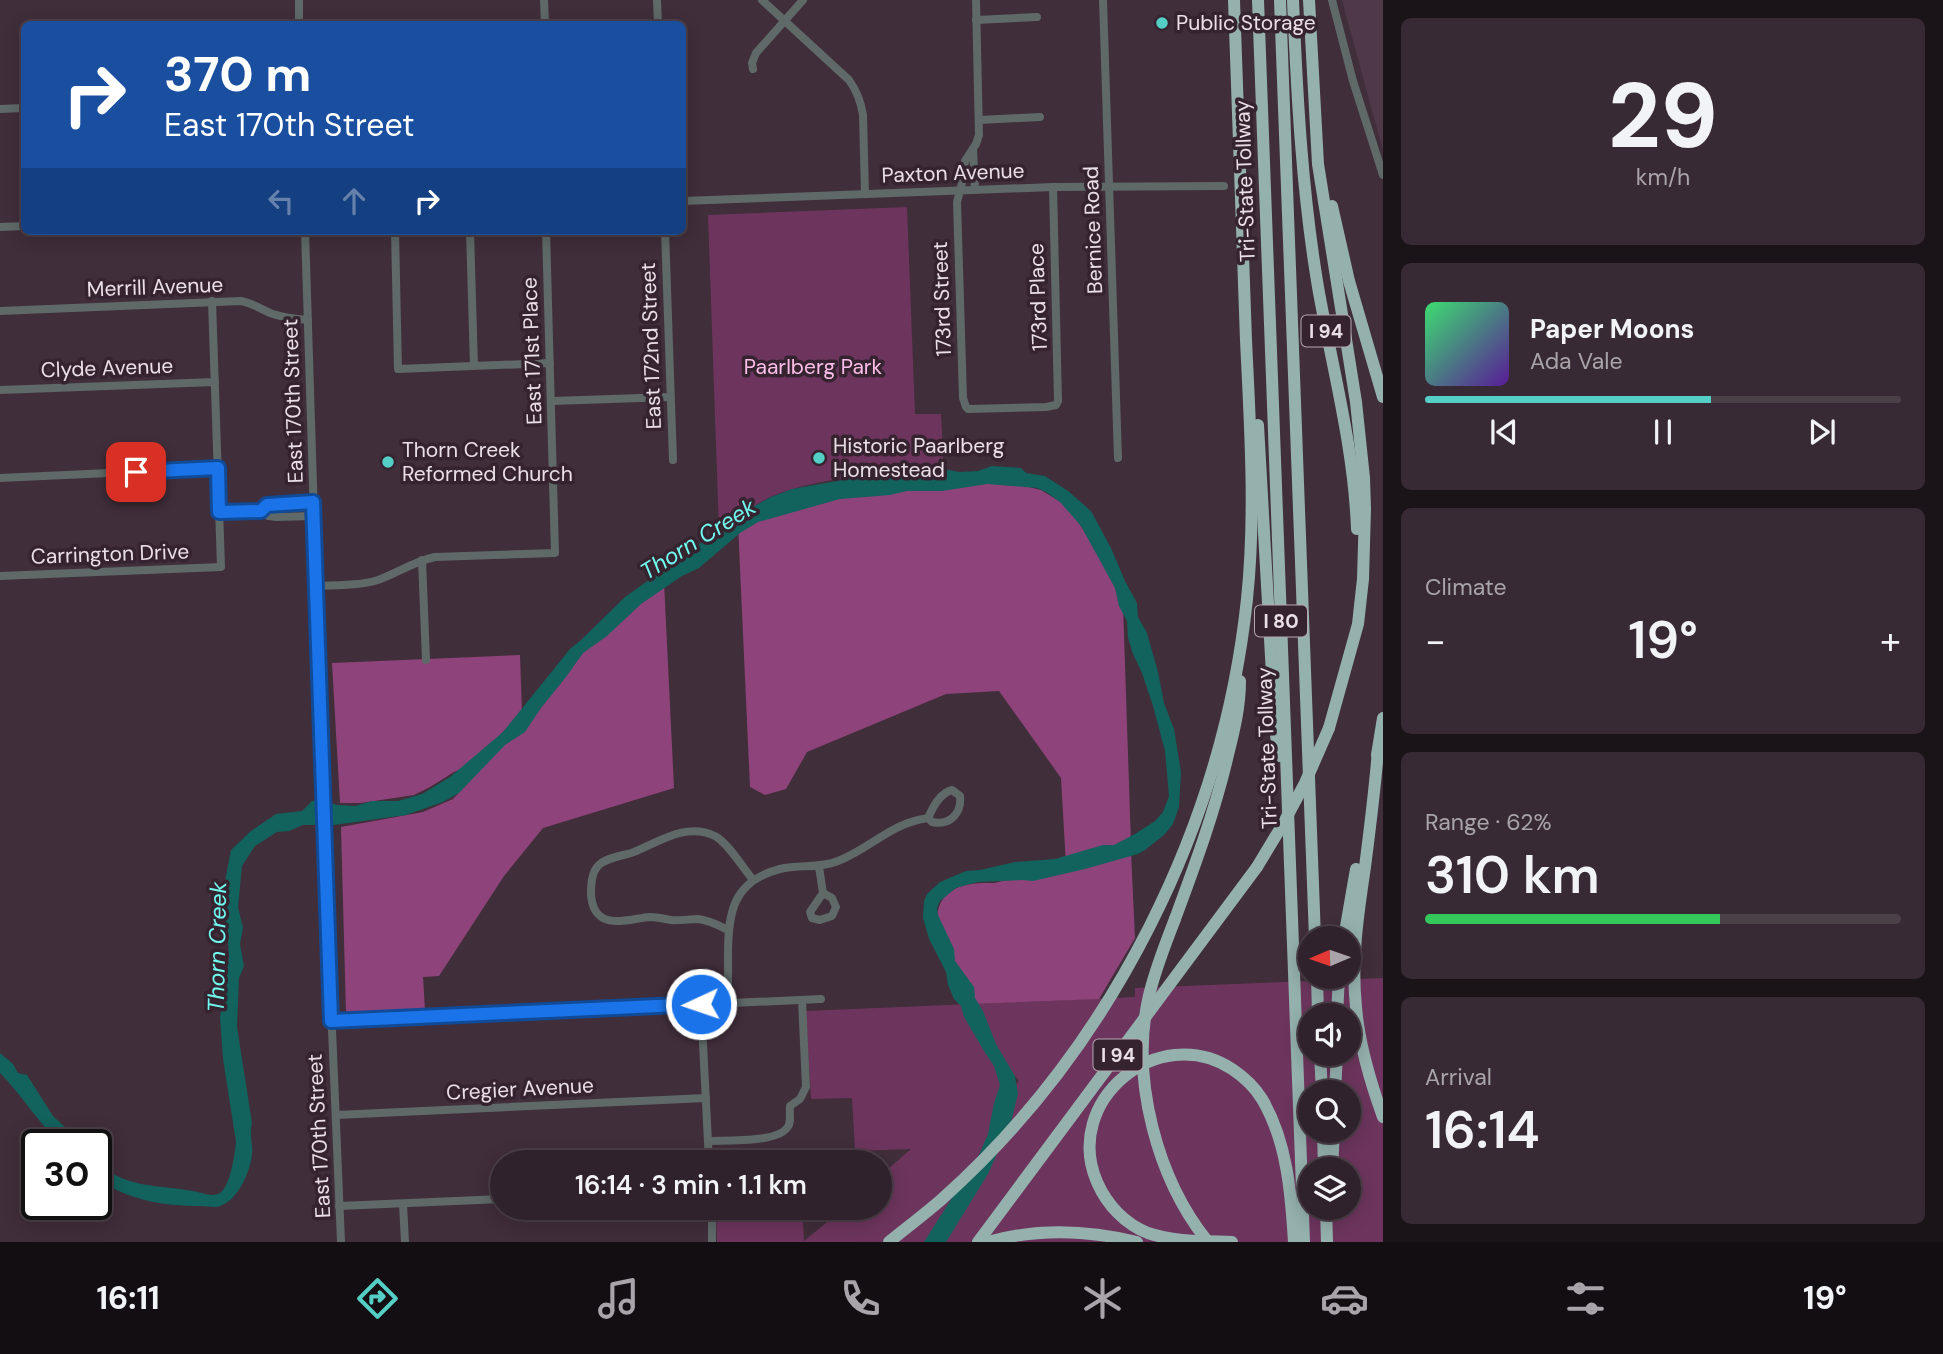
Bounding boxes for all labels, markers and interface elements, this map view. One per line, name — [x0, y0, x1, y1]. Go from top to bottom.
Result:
place label: Public Storage — [1176, 9, 1316, 37]
marker: Public Storage — [1154, 15, 1170, 31]
text: 370 m — [164, 42, 311, 106]
icon: right — [49, 49, 140, 140]
text: 29 — [1608, 57, 1718, 175]
street label: Tri-State Tollway — [1228, 99, 1262, 262]
text: East 170th Street — [164, 104, 415, 146]
street label: Paxton Avenue — [881, 157, 1025, 189]
text: km/h — [1636, 162, 1690, 192]
street label: Bernice Road — [1077, 166, 1109, 294]
icon: left — [262, 182, 300, 220]
icon: ahead — [335, 182, 373, 220]
icon: right — [408, 182, 446, 220]
street label: 173rd Street — [926, 241, 958, 357]
street label: 173rd Place — [1022, 242, 1054, 351]
street label: East 172nd Street — [634, 262, 668, 430]
street label: Merrill Avenue — [86, 271, 224, 303]
street label: East 171st Place — [515, 277, 549, 425]
text: Paper Moons — [1530, 312, 1694, 346]
road number: I 94 — [1302, 316, 1350, 346]
street label: East 170th Street — [276, 318, 310, 484]
text: Ada Vale — [1530, 346, 1623, 376]
street label: Clyde Avenue — [40, 352, 174, 384]
park label: Paarlberg Park — [744, 353, 883, 381]
icon: previous — [1485, 413, 1523, 451]
icon: pause — [1644, 413, 1682, 451]
icon: next — [1803, 413, 1841, 451]
place label: Historic Paarlberg Homestead — [833, 432, 1005, 484]
place label: Thorn Creek Reformed Church — [402, 436, 573, 488]
pin — [106, 442, 166, 502]
marker: Historic Paarlberg Homestead — [811, 450, 827, 466]
icon: arrive — [117, 453, 155, 491]
marker: Thorn Creek Reformed Church — [380, 454, 396, 470]
water label: Thorn Creek — [635, 492, 762, 586]
street label: Carrington Drive — [30, 537, 190, 571]
text: Climate — [1425, 572, 1507, 602]
road number: I 80 — [1255, 606, 1307, 636]
text: 19° — [1628, 606, 1698, 674]
text: − — [1425, 616, 1446, 666]
text: + — [1880, 616, 1901, 666]
street label: Tri-State Tollway — [1250, 666, 1284, 829]
text: Range · 62% — [1425, 807, 1551, 837]
text: 310 km — [1425, 841, 1600, 909]
water label: Thorn Creek — [201, 881, 233, 1013]
north arrow — [1298, 926, 1362, 989]
map controls — [1298, 926, 1361, 1220]
position arrow — [664, 967, 738, 1041]
button: sound — [1298, 1003, 1361, 1066]
road number: I 94 — [1094, 1040, 1142, 1070]
street label: East 170th Street — [301, 1053, 337, 1219]
text: Arrival — [1425, 1062, 1492, 1092]
street label: Cregier Avenue — [446, 1071, 595, 1107]
button: search — [1298, 1080, 1361, 1143]
text: 16:14 — [1425, 1096, 1540, 1164]
speed limit sign: 30 — [21, 1129, 112, 1220]
button: layers — [1298, 1157, 1361, 1220]
text: 16:14 · 3 min · 1.1 km — [575, 1168, 807, 1202]
icon: directions — [353, 1274, 402, 1323]
icon: music — [594, 1274, 643, 1323]
icon: phone — [836, 1274, 885, 1323]
icon: climate — [1078, 1274, 1127, 1323]
icon: car — [1320, 1274, 1369, 1323]
icon: filters — [1561, 1274, 1610, 1323]
text: 16:11 — [96, 1277, 160, 1319]
text: 19° — [1803, 1277, 1847, 1319]

